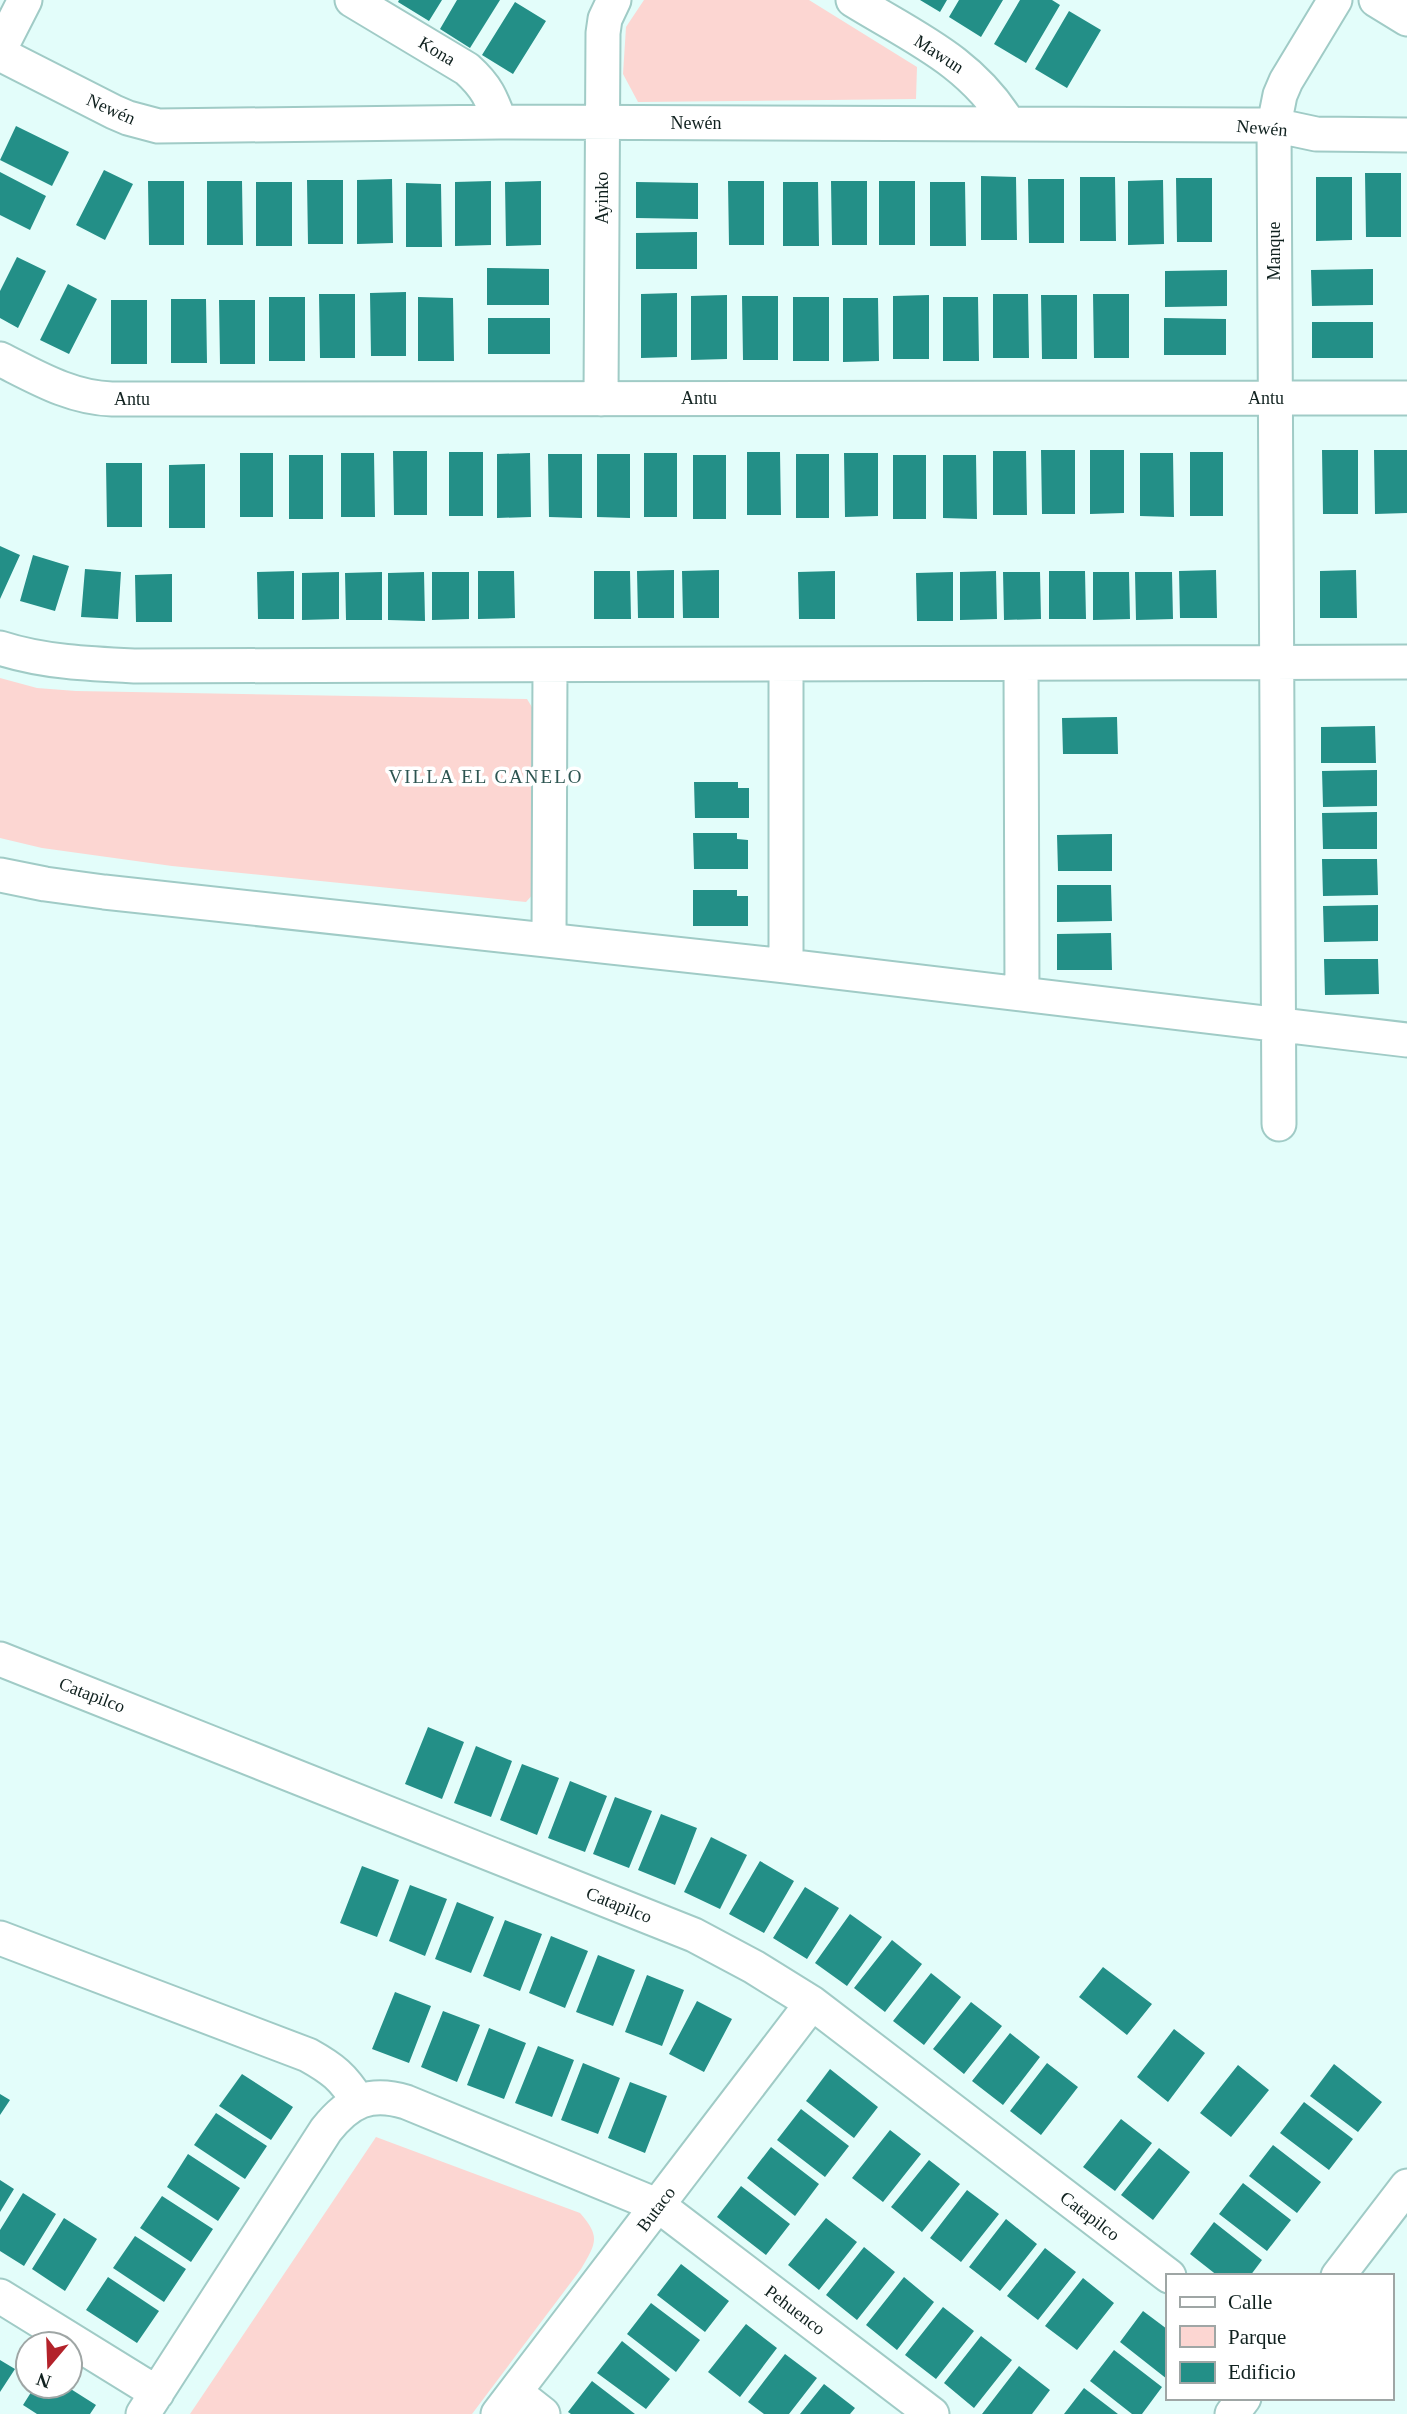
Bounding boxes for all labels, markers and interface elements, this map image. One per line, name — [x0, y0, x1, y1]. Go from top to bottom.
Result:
street label: Mawun — [910, 31, 968, 77]
street label: Kona — [415, 32, 459, 70]
street label: Newén — [84, 89, 138, 129]
street label: Newén — [671, 113, 721, 133]
street label: Newén — [1236, 116, 1288, 140]
street label: Ayinko — [592, 172, 612, 224]
street label: Manque — [1264, 221, 1284, 280]
street label: Antu — [681, 388, 717, 408]
street label: Antu — [1248, 388, 1284, 408]
street label: Antu — [114, 389, 150, 409]
district label: VILLA EL CANELO — [389, 766, 584, 787]
street label: Catapilco — [56, 1673, 128, 1717]
street label: Catapilco — [583, 1883, 655, 1927]
street label: Butaco — [633, 2183, 679, 2235]
street label: Catapilco — [1056, 2187, 1124, 2245]
legend — [1166, 2274, 1393, 2400]
street label: Pehuenco — [761, 2281, 829, 2339]
text: Calle — [1228, 2290, 1272, 2314]
text: Parque — [1228, 2325, 1286, 2349]
north arrow — [14, 2330, 84, 2400]
text: Edificio — [1228, 2360, 1296, 2384]
text: N — [33, 2368, 54, 2393]

